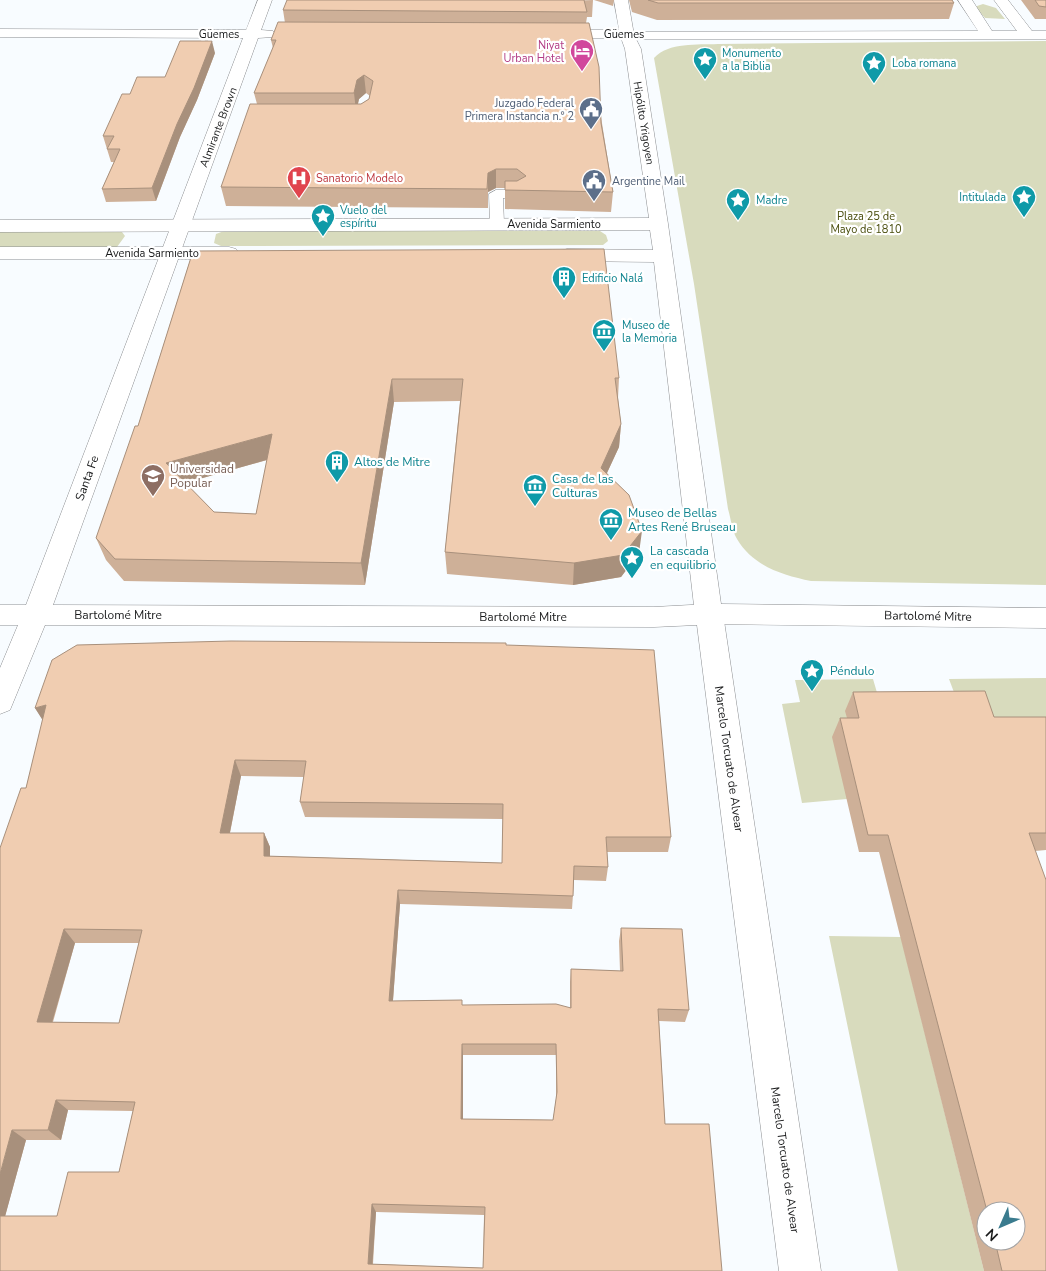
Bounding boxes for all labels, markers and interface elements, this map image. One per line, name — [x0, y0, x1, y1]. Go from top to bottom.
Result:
street label: Güemes — [199, 27, 239, 42]
street label: Güemes — [604, 27, 644, 42]
place label: Niyat Urban Hotel — [503, 38, 565, 66]
hotel icon: Niyat Urban Hotel — [569, 38, 595, 72]
place icon: Monumento a la Biblia — [692, 46, 718, 80]
place label: Monumento a la Biblia — [722, 46, 781, 74]
place icon: Loba romana — [861, 50, 887, 84]
place label: Loba romana — [892, 56, 957, 71]
street label: Hipólito Yrigoyen — [630, 80, 658, 166]
street label: Almirante Brown — [196, 85, 241, 169]
place label: Juzgado Federal Primera Instancia n.° 2 — [465, 96, 575, 124]
public building icon: Juzgado Federal Primera Instancia n.° 2 — [578, 96, 604, 130]
hospital icon: Sanatorio Modelo — [286, 165, 312, 199]
public building icon: Argentine Mail — [581, 168, 607, 202]
place label: Sanatorio Modelo — [316, 171, 403, 186]
place label: Argentine Mail — [612, 174, 686, 189]
place icon: Intitulada — [1011, 184, 1037, 218]
place icon: Madre — [725, 187, 751, 221]
place label: Intitulada — [959, 190, 1006, 205]
place label: Madre — [756, 193, 788, 208]
place icon: Vuelo del espíritu — [310, 203, 336, 237]
place label: Vuelo del espíritu — [339, 203, 387, 231]
park label: Plaza 25 de Mayo de 1810 — [830, 209, 902, 237]
street label: Avenida Sarmiento — [507, 217, 601, 232]
street label: Avenida Sarmiento — [105, 246, 199, 261]
building icon: Edificio Nalá — [551, 265, 577, 299]
place label: Edificio Nalá — [582, 271, 643, 286]
museum icon: Museo de la Memoria — [591, 318, 617, 352]
place label: Museo de la Memoria — [622, 318, 677, 346]
building icon: Altos de Mitre — [324, 449, 350, 483]
street label: Santa Fe — [71, 453, 103, 503]
place label: Altos de Mitre — [354, 454, 430, 470]
place label: Universidad Popular — [170, 461, 234, 491]
school or university icon: Universidad Popular — [140, 463, 166, 497]
place label: Casa de las Culturas — [552, 471, 614, 501]
museum icon: Casa de las Culturas — [522, 473, 548, 507]
place label: Museo de Bellas Artes René Bruseau — [628, 505, 736, 535]
museum icon: Museo de Bellas Artes René Bruseau — [598, 507, 624, 541]
place label: La cascada en equilibrio — [650, 543, 717, 573]
place icon: La cascada en equilibrio — [619, 545, 645, 579]
street label: Bartolomé Mitre — [74, 607, 162, 623]
street label: Bartolomé Mitre — [884, 607, 972, 625]
street label: Bartolomé Mitre — [479, 609, 567, 625]
place icon: Péndulo — [799, 658, 825, 692]
place label: Péndulo — [830, 663, 875, 679]
street label: Marcelo Torcuato de Alvear — [711, 685, 747, 834]
street label: Marcelo Torcuato de Alvear — [767, 1086, 803, 1235]
north arrow — [976, 1201, 1026, 1251]
text: N — [982, 1224, 1003, 1245]

